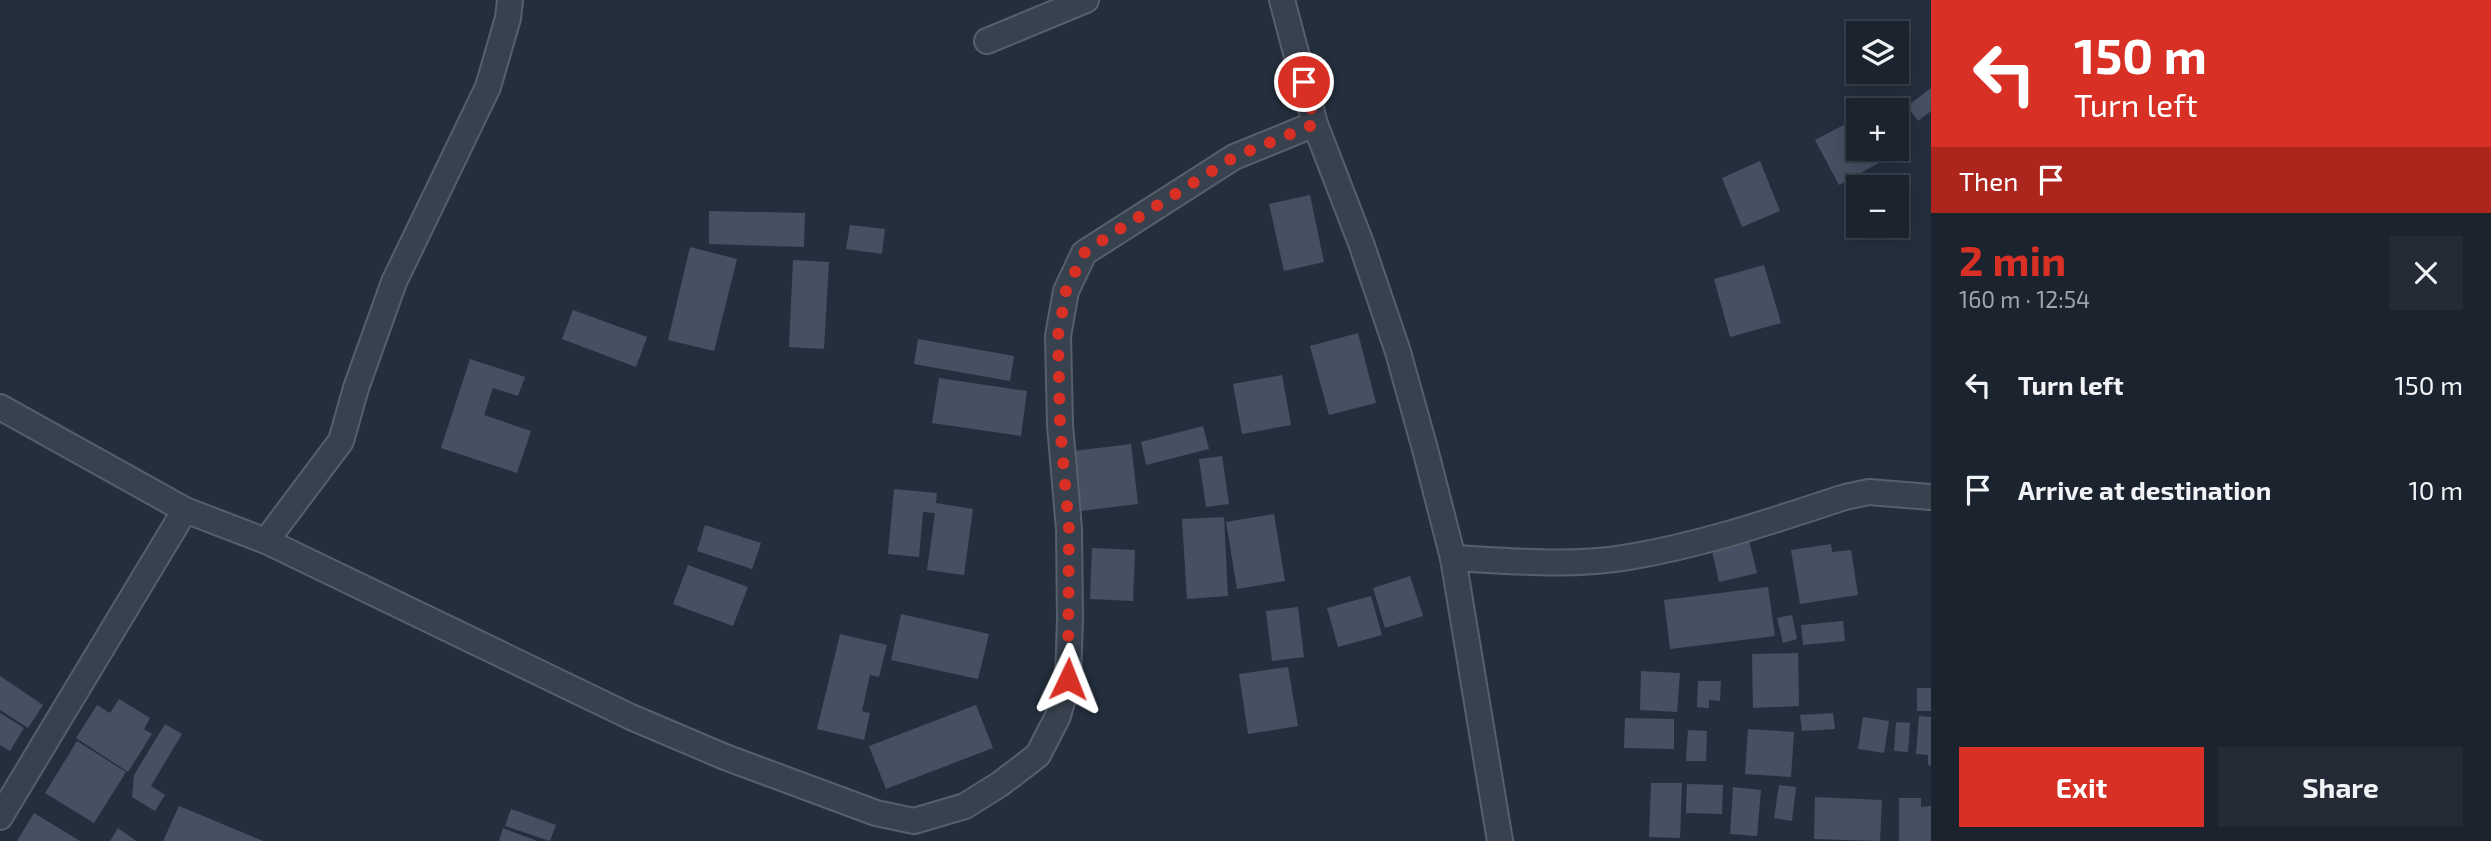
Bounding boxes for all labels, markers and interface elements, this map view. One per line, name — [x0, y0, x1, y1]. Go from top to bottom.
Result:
map controls — [1846, 21, 1909, 238]
button: layers — [1846, 21, 1909, 84]
text: 150 m — [2074, 25, 2207, 84]
icon: left — [1959, 28, 2050, 119]
pin — [1274, 52, 1334, 112]
icon: arrive — [1285, 63, 1323, 101]
text: Turn left — [2074, 85, 2198, 123]
button: + — [1846, 98, 1909, 161]
icon: arrive — [2032, 161, 2070, 199]
text: Then — [1959, 165, 2018, 196]
button: − — [1846, 175, 1909, 238]
text: 2 min — [1959, 234, 2066, 284]
button: close — [2389, 236, 2463, 310]
text: 160 m · 12:54 — [1959, 285, 2090, 313]
icon: left — [1959, 366, 1997, 404]
text: Turn left — [2018, 369, 2124, 400]
text: 150 m — [2394, 369, 2463, 400]
icon: arrive — [1959, 471, 1997, 509]
text: Arrive at destination — [2018, 474, 2271, 505]
text: 10 m — [2408, 474, 2463, 505]
position arrow — [1031, 642, 1105, 716]
button: Exit — [1959, 747, 2204, 827]
button: Share — [2218, 747, 2463, 827]

